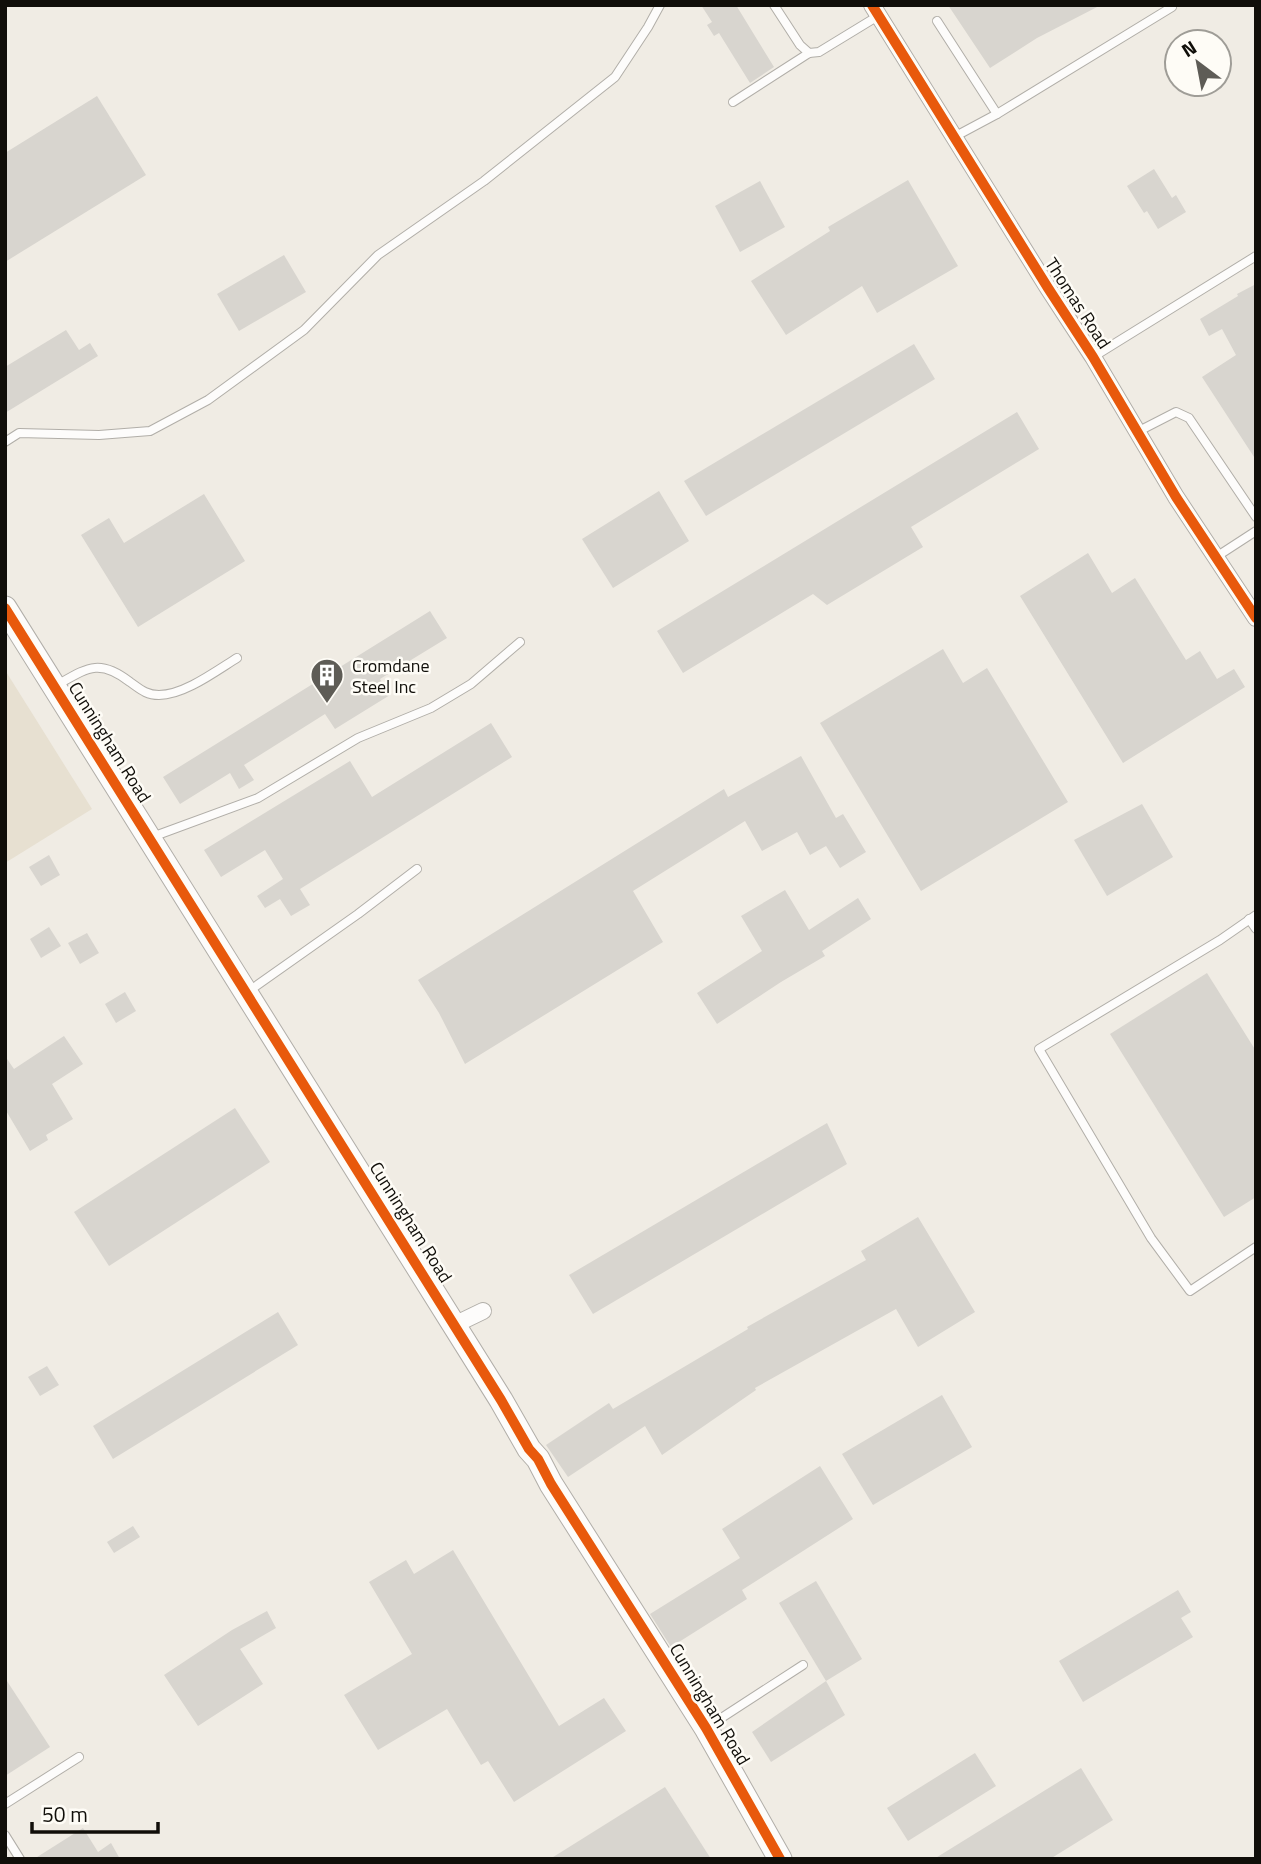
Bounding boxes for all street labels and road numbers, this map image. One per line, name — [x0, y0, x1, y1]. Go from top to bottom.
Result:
street label: Thomas Road — [1038, 252, 1118, 354]
street label: Cunningham Road — [62, 676, 158, 808]
street label: Cunningham Road — [363, 1156, 459, 1288]
street label: Cunningham Road — [663, 1638, 757, 1770]

